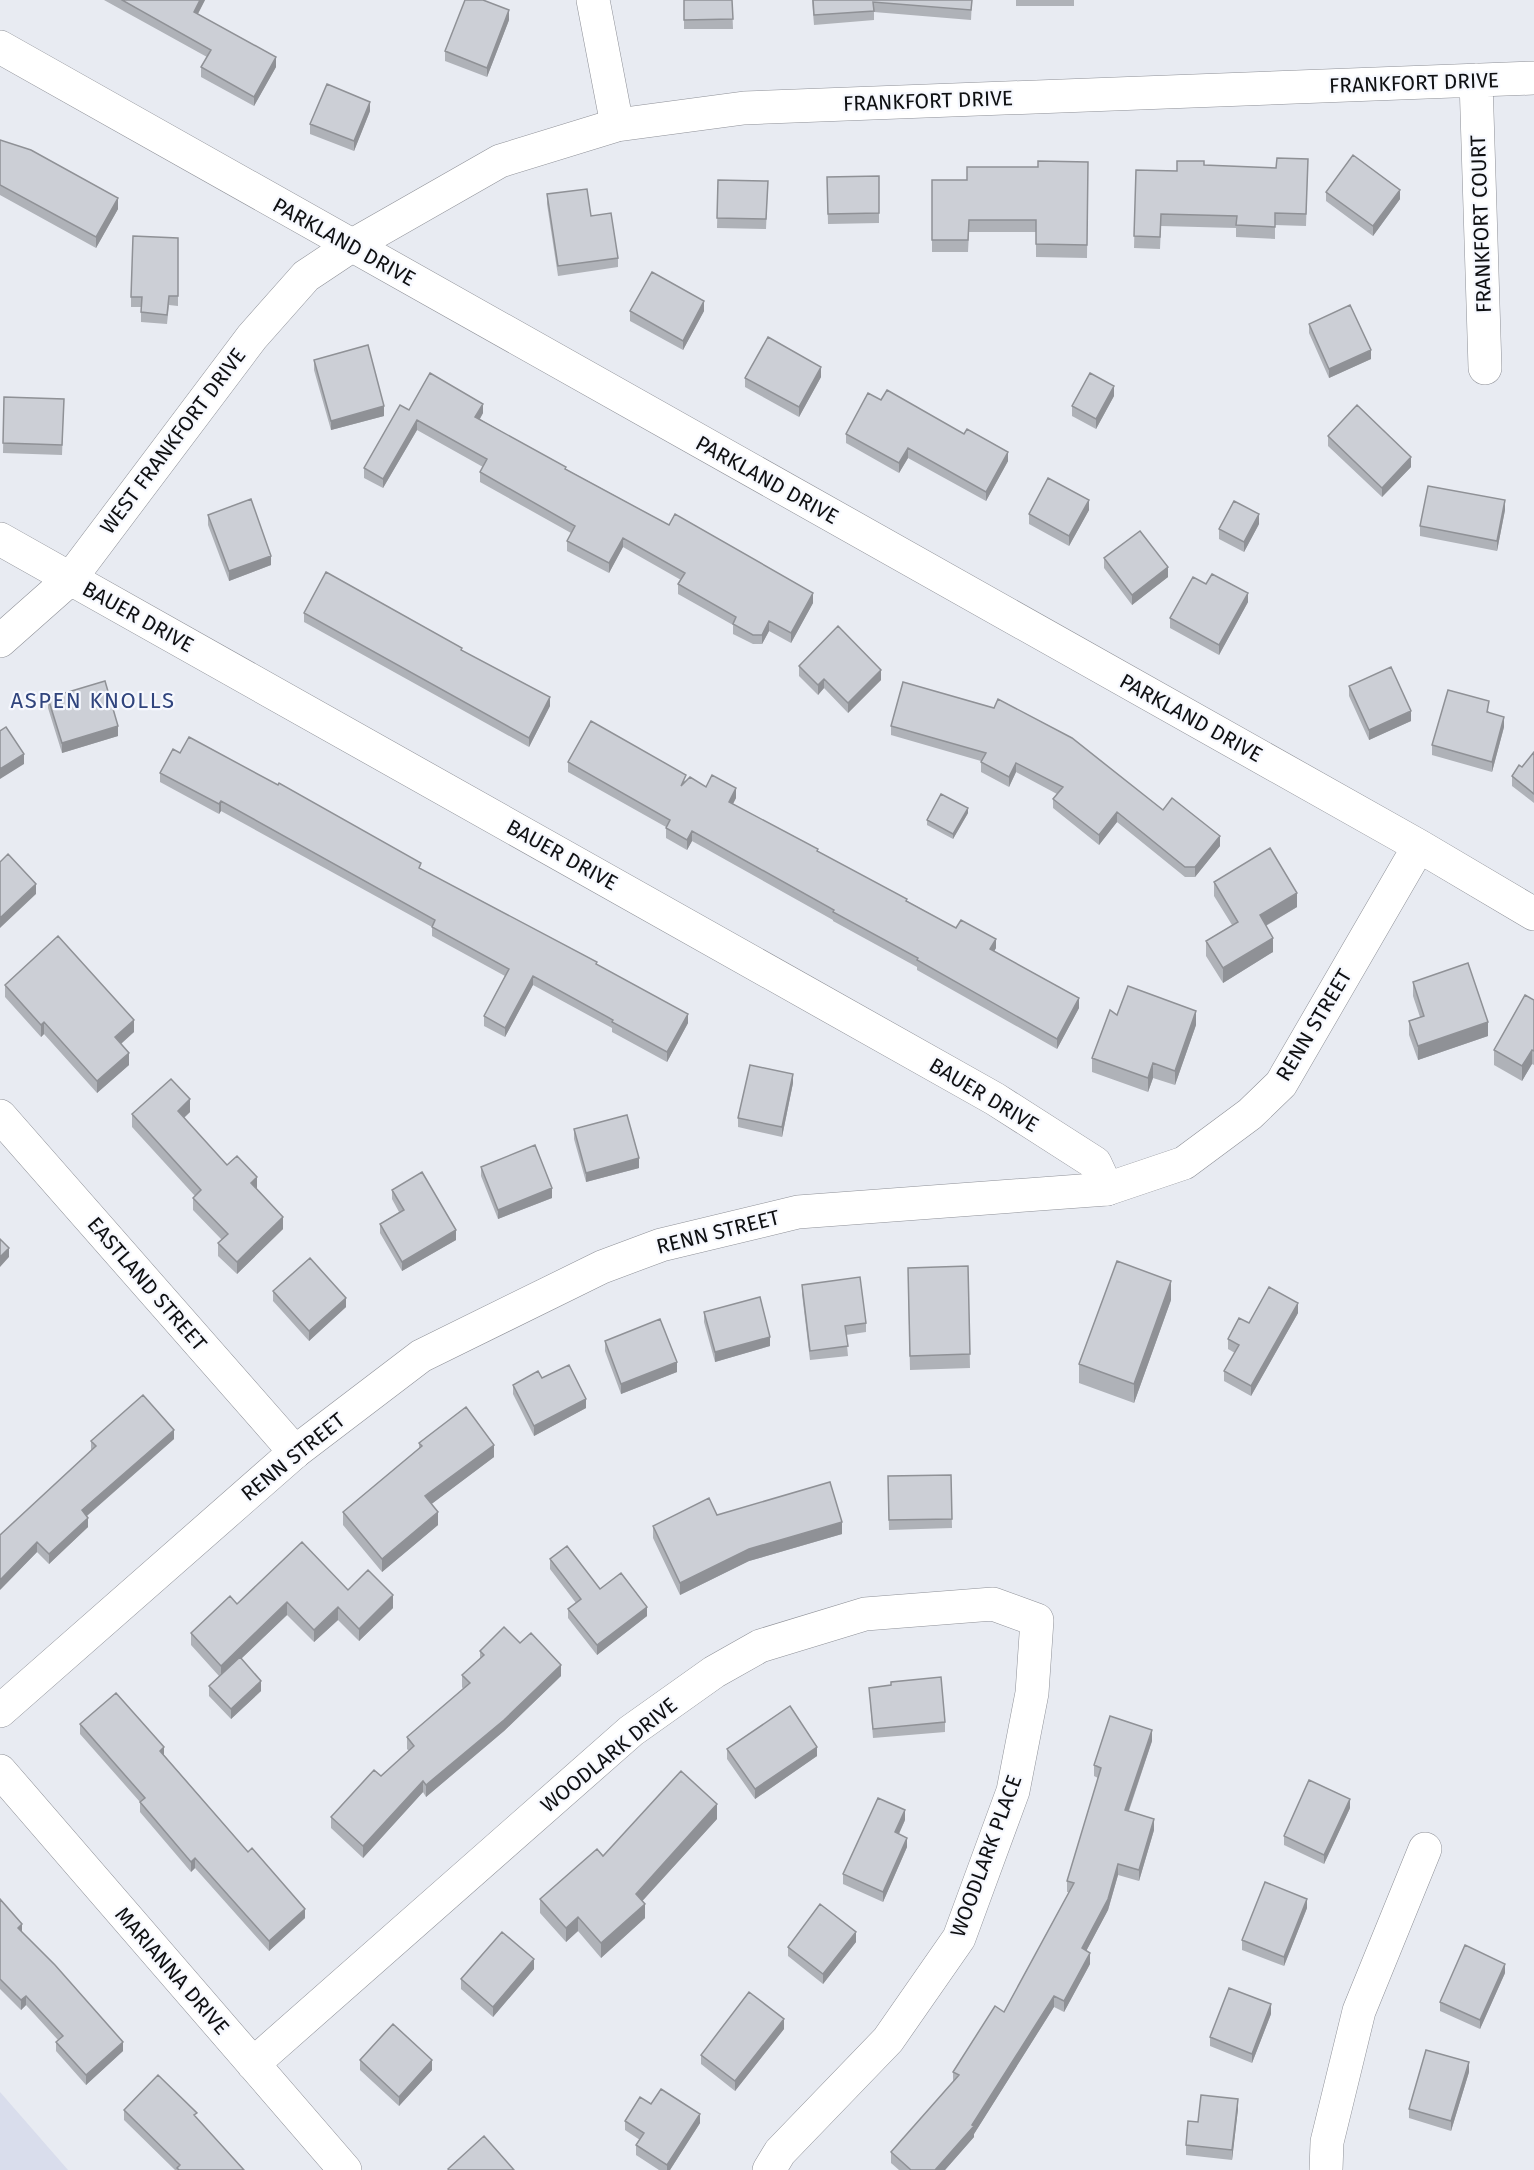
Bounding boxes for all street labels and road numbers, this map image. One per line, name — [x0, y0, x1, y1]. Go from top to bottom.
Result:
street label: FRANKFORT DRIVE — [1328, 67, 1500, 99]
street label: FRANKFORT DRIVE — [842, 85, 1014, 117]
street label: FRANKFORT COURT — [1465, 135, 1497, 313]
street label: PARKLAND DRIVE — [268, 192, 420, 292]
street label: WEST FRANKFORT DRIVE — [95, 343, 251, 539]
street label: PARKLAND DRIVE — [691, 430, 843, 530]
street label: BAUER DRIVE — [78, 576, 198, 658]
street label: PARKLAND DRIVE — [1115, 668, 1267, 768]
street label: BAUER DRIVE — [502, 814, 622, 896]
street label: RENN STREET — [1270, 964, 1358, 1086]
street label: BAUER DRIVE — [924, 1052, 1044, 1138]
street label: RENN STREET — [654, 1204, 782, 1260]
street label: EASTLAND STREET — [82, 1212, 212, 1356]
street label: RENN STREET — [236, 1407, 350, 1507]
street label: WOODLARK DRIVE — [535, 1692, 683, 1818]
street label: WOODLARK PLACE — [945, 1771, 1027, 1941]
street label: MARIANNA DRIVE — [109, 1902, 235, 2040]

